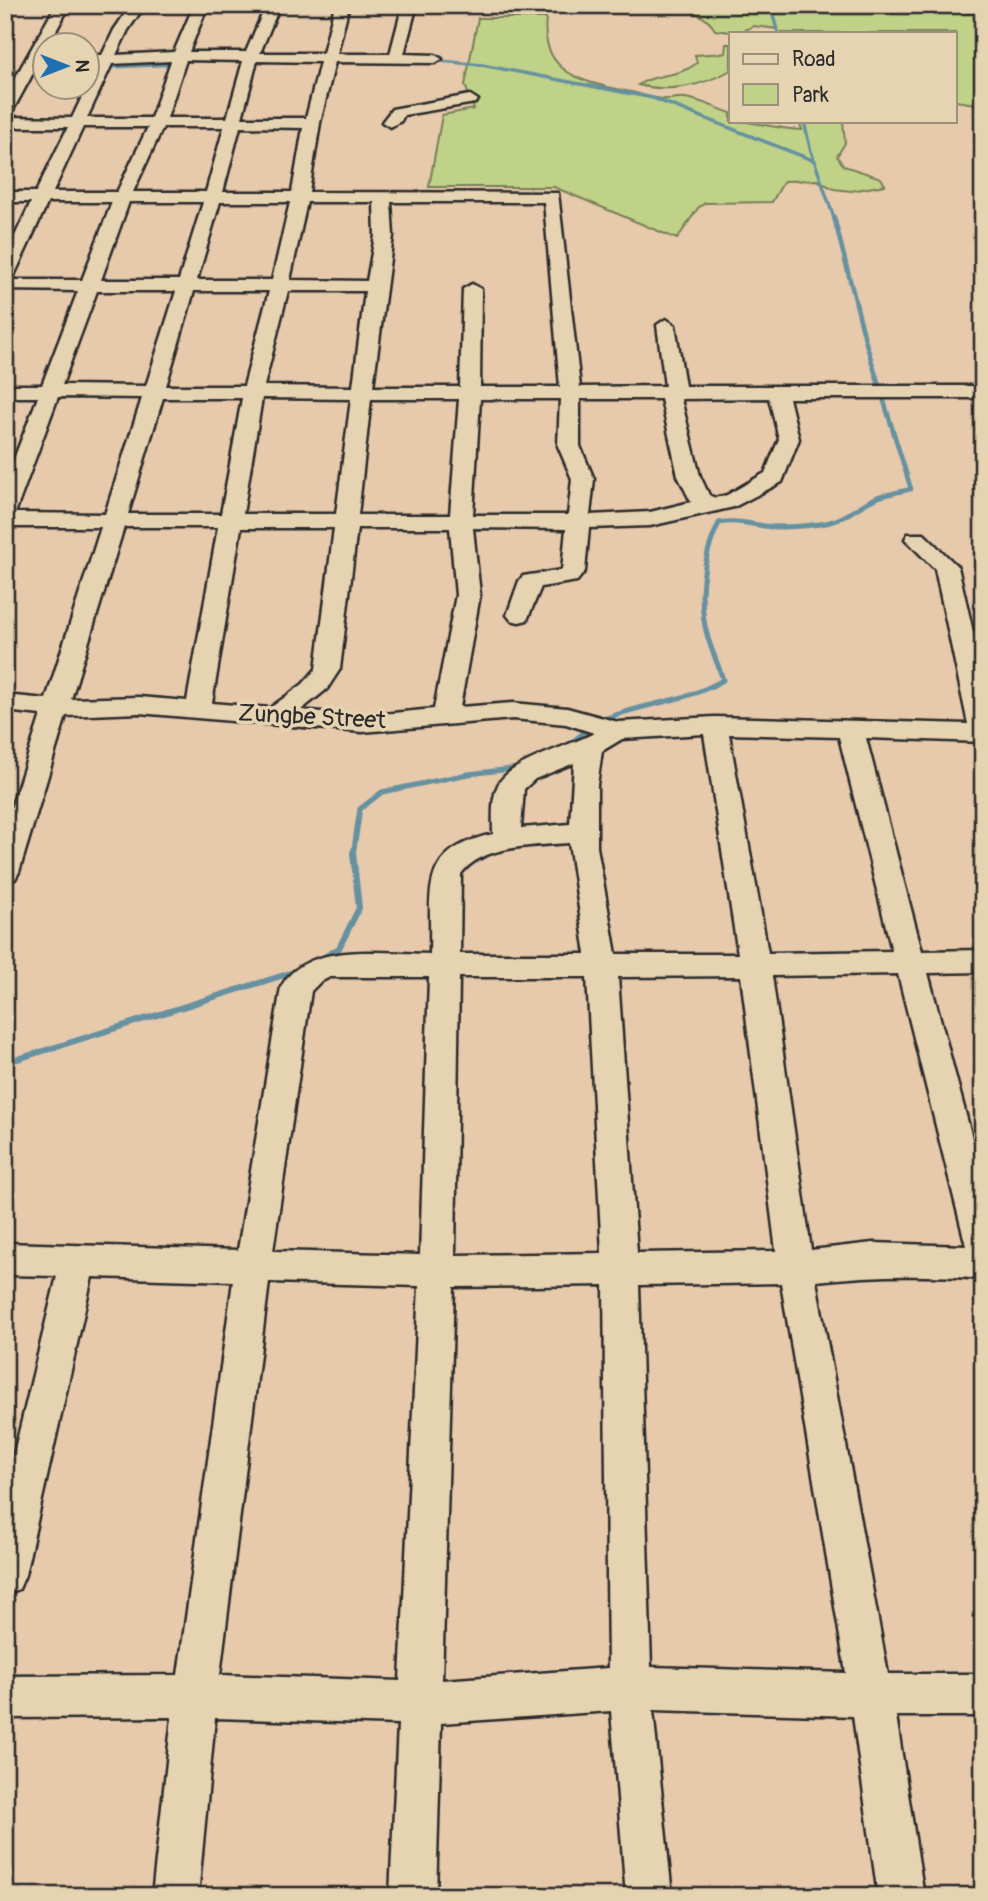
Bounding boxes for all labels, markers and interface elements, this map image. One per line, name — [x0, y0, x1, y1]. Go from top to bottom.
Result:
north arrow — [32, 32, 102, 102]
legend — [729, 32, 956, 122]
text: Road — [792, 46, 836, 73]
text: N — [70, 60, 94, 73]
text: Park — [792, 82, 829, 109]
street label: Zungbe Street — [237, 699, 387, 735]

